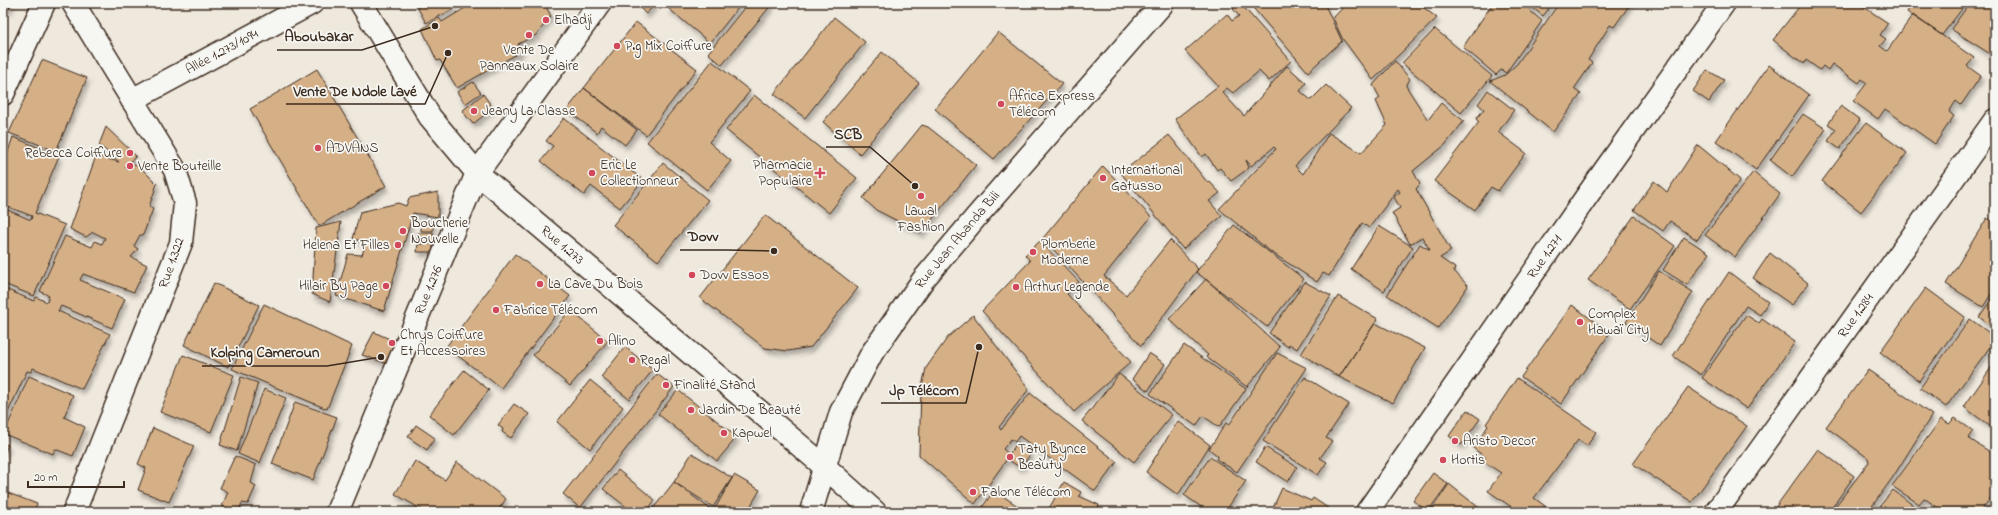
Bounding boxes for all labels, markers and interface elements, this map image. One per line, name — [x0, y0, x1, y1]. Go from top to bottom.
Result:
place label: Elhadji — [554, 10, 592, 31]
marker: Elhadji — [541, 15, 551, 25]
street label: Allée 1.273/1094 — [182, 23, 262, 80]
callout: Aboubakar — [277, 23, 362, 50]
text: Aboubakar — [285, 26, 354, 48]
marker: Vente De Panneaux Solaire — [524, 30, 534, 40]
place label: P.g Mix Coiffure — [625, 36, 713, 58]
place label: Vente De Panneaux Solaire — [479, 40, 579, 77]
marker: P.g Mix Coiffure — [612, 41, 622, 51]
callout: Vente De Ndole Lavé — [286, 77, 425, 104]
text: Vente De Ndole Lavé — [292, 81, 418, 103]
place label: Africa Express Télécom — [1009, 86, 1095, 123]
marker: Africa Express Télécom — [996, 99, 1006, 109]
place label: Jeany La Classe — [482, 101, 576, 123]
marker: Jeany La Classe — [469, 106, 479, 116]
callout: SCB — [826, 120, 870, 147]
text: SCB — [834, 124, 862, 146]
place label: ADVANS — [326, 138, 379, 159]
place label: Rebecca Coiffure — [25, 143, 123, 164]
marker: ADVANS — [313, 143, 323, 153]
marker: Rebecca Coiffure — [125, 148, 135, 158]
place label: Eric Le Collectionneur — [600, 155, 679, 192]
place label: Pharmacie Populaire — [753, 155, 813, 192]
place label: Vente Bouteille — [137, 156, 222, 177]
place label: International Gatusso — [1111, 160, 1182, 197]
marker: Vente Bouteille — [125, 161, 135, 171]
marker: Eric Le Collectionneur — [587, 168, 597, 178]
marker: Pharmacie Populaire — [815, 168, 825, 178]
marker: International Gatusso — [1098, 173, 1108, 183]
street label: Rue Jean Abanda Bili — [909, 186, 1005, 293]
marker: Lawal Fashion — [916, 191, 926, 201]
place label: Lawal Fashion — [896, 201, 945, 238]
place label: Boucherie Nouvelle — [410, 213, 469, 250]
street label: Rue 1.273 — [536, 220, 589, 270]
callout: Dovv — [680, 223, 727, 250]
marker: Boucherie Nouvelle — [398, 226, 408, 236]
text: Dovv — [687, 226, 719, 248]
street label: Rue 1.271 — [1522, 230, 1568, 283]
place label: Plomberie Moderne — [1041, 234, 1096, 271]
street label: Rue 1.322 — [154, 235, 190, 291]
place label: Helena Et Filles — [303, 235, 390, 256]
marker: Helena Et Filles — [393, 240, 403, 250]
marker: Plomberie Moderne — [1028, 247, 1038, 257]
street label: Rue 1.276 — [409, 262, 448, 318]
place label: Dovv Essos — [699, 265, 769, 286]
marker: Dovv Essos — [687, 270, 697, 280]
place label: La Cave Du Bois — [548, 274, 643, 295]
place label: Hilair By Page — [299, 276, 379, 298]
place label: Arthur Legende — [1024, 277, 1110, 299]
marker: La Cave Du Bois — [535, 279, 545, 289]
marker: Hilair By Page — [381, 281, 391, 291]
marker: Arthur Legende — [1011, 282, 1021, 292]
street label: Rue 1.284 — [1832, 289, 1879, 342]
place label: Fabrice Télécom — [503, 300, 598, 321]
place label: Complex Hawaï City — [1588, 304, 1649, 342]
marker: Fabrice Télécom — [491, 305, 501, 315]
marker: Complex Hawaï City — [1575, 317, 1585, 327]
place label: Chrys Coiffure Et Accessoires — [400, 325, 486, 362]
place label: Alino — [608, 331, 636, 352]
marker: Alino — [595, 336, 605, 346]
marker: Chrys Coiffure Et Accessoires — [387, 338, 397, 348]
callout: Kolping Cameroun — [202, 339, 327, 366]
text: Kolping Cameroun — [211, 342, 320, 366]
place label: Regal — [640, 350, 670, 372]
marker: Regal — [627, 355, 637, 365]
place label: Finalité Stand — [673, 375, 756, 396]
callout: Jp Télécom — [881, 376, 966, 403]
marker: Finalité Stand — [661, 380, 671, 390]
text: Jp Télécom — [889, 380, 959, 402]
place label: Jardin De Beauté — [699, 400, 801, 421]
marker: Jardin De Beauté — [686, 405, 696, 415]
place label: Kapwel — [732, 423, 772, 444]
marker: Kapwel — [719, 428, 729, 438]
place label: Aristo Decor — [1463, 431, 1536, 452]
marker: Aristo Decor — [1450, 436, 1460, 446]
place label: Taty Bynce Beauty — [1017, 439, 1087, 477]
place label: Hortis — [1451, 450, 1485, 471]
marker: Taty Bynce Beauty — [1005, 452, 1015, 462]
marker: Hortis — [1438, 455, 1448, 465]
scale bar — [28, 463, 124, 489]
text: 20 m — [34, 469, 57, 487]
place label: Falone Télécom — [980, 482, 1071, 503]
marker: Falone Télécom — [968, 487, 978, 497]

